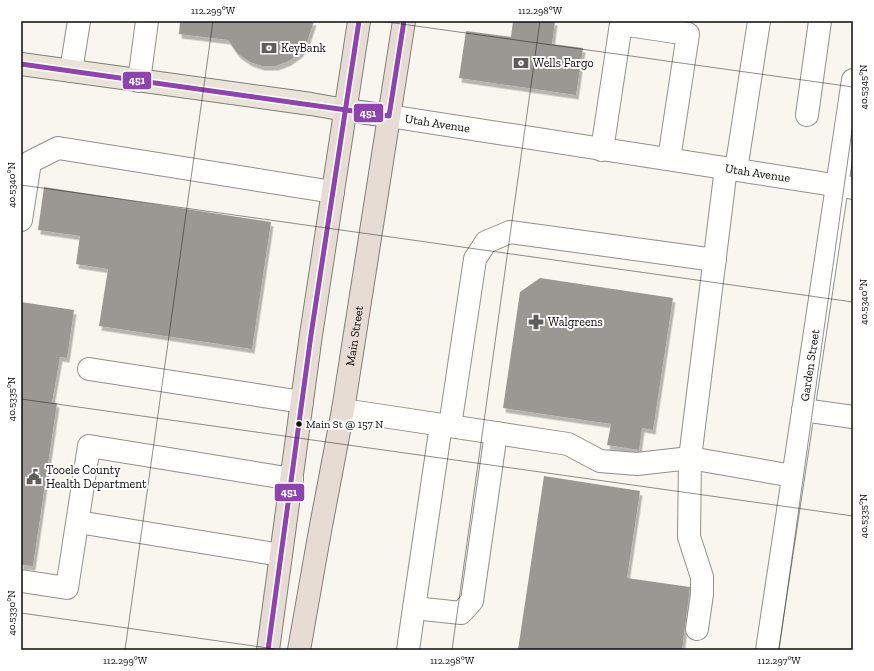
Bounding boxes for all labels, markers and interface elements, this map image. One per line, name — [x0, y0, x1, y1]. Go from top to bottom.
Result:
text: 112.299°W — [191, 5, 236, 17]
text: 112.298°W — [518, 5, 563, 17]
bank icon: KeyBank — [260, 39, 278, 57]
place label: KeyBank — [281, 41, 327, 55]
bank icon: Wells Fargo — [512, 54, 530, 72]
place label: Wells Fargo — [533, 56, 594, 70]
text: 40.5345°N — [858, 64, 870, 109]
line badge: 451 — [122, 71, 152, 90]
text: 451 — [129, 74, 146, 87]
line badge: 451 — [353, 103, 384, 123]
text: 451 — [360, 107, 377, 120]
street label: Utah Avenue — [404, 112, 471, 136]
street label: Utah Avenue — [724, 161, 792, 185]
text: 40.5340°N — [6, 162, 18, 208]
text: 40.5340°N — [858, 279, 870, 325]
street label: Main Street — [343, 304, 366, 367]
pharmacy icon: Walgreens — [527, 313, 545, 331]
place label: Walgreens — [548, 315, 603, 329]
street label: Garden Street — [798, 328, 822, 402]
text: 40.5335°N — [6, 376, 18, 421]
place label: Main St @ 157 N — [306, 418, 383, 431]
marker: Main St @ 157 N — [294, 419, 304, 429]
place label: Tooele County Health Department — [46, 463, 147, 491]
public building icon: Tooele County Health Department — [25, 468, 43, 486]
line badge: 451 — [274, 483, 305, 502]
text: 451 — [281, 486, 298, 499]
text: 40.5335°N — [858, 493, 870, 538]
text: 40.5330°N — [6, 590, 18, 636]
text: 112.299°W — [103, 655, 148, 667]
text: 112.298°W — [430, 655, 475, 667]
text: 112.297°W — [757, 655, 801, 667]

